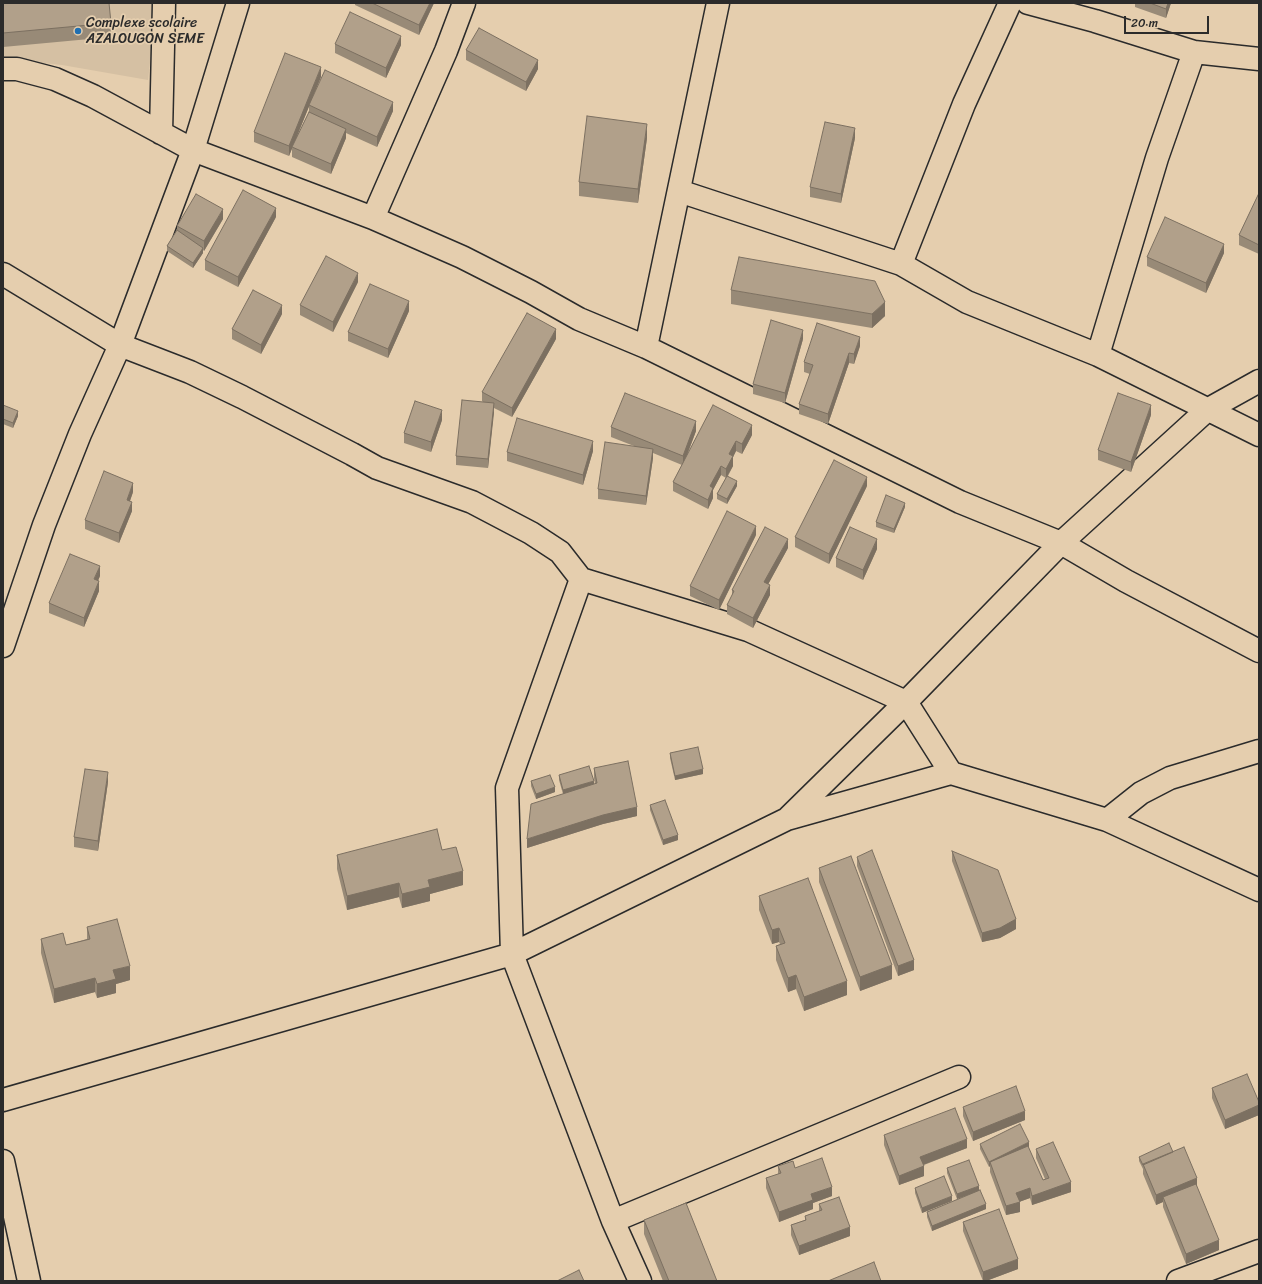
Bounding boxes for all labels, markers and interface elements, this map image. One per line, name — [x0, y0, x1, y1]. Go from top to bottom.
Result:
scale bar — [1126, 8, 1211, 34]
text: 20 m — [1131, 12, 1158, 34]
place label: Complexe scolaire AZALOUGON SEME — [86, 15, 204, 48]
marker: Complexe scolaire AZALOUGON SEME — [73, 26, 83, 36]

